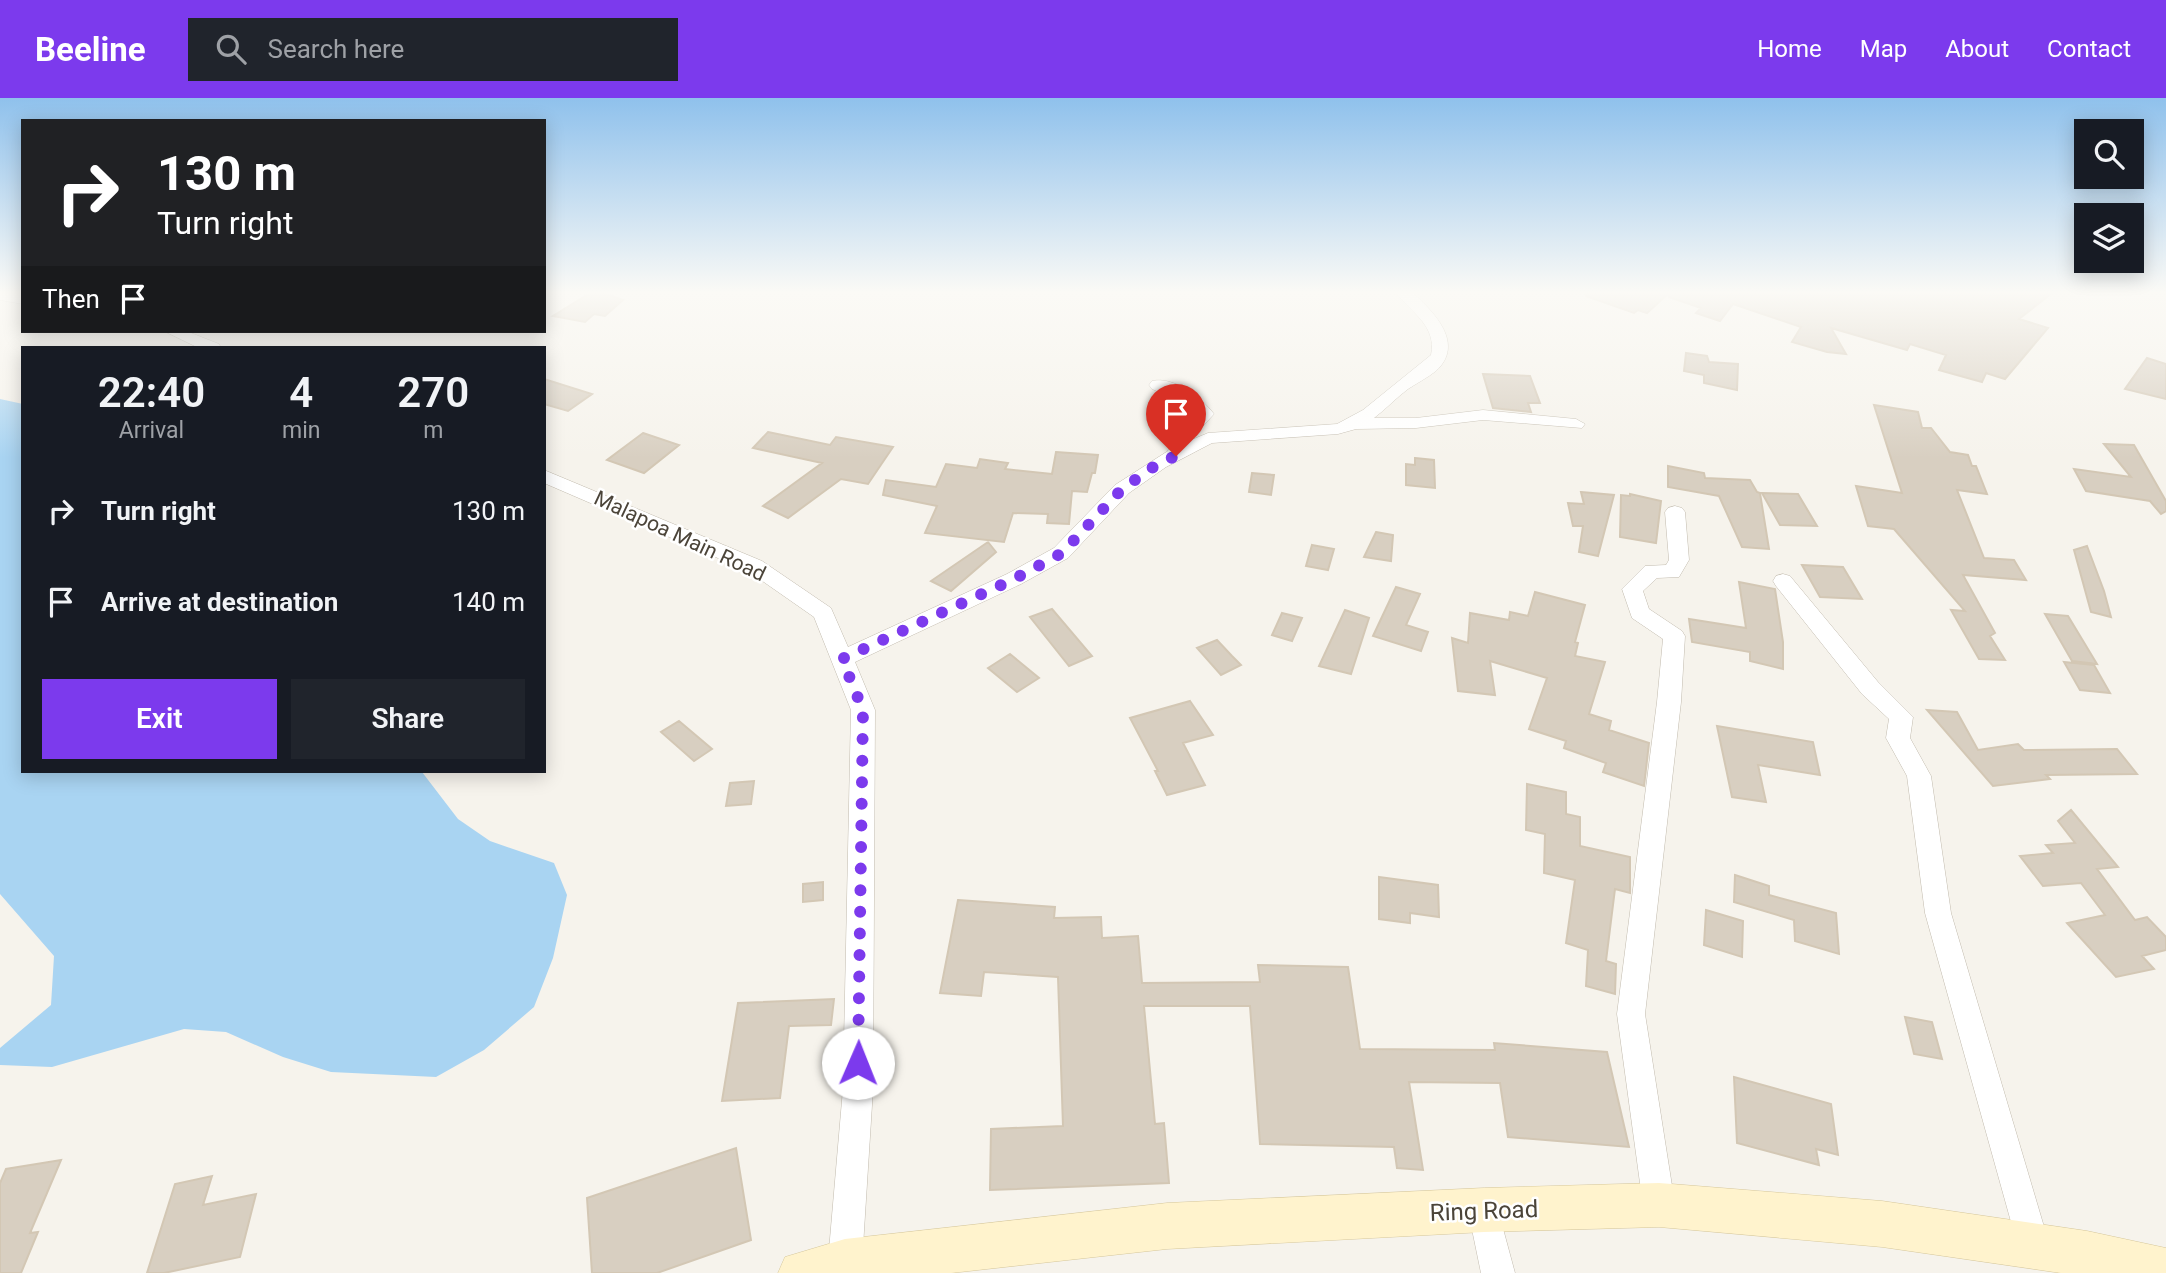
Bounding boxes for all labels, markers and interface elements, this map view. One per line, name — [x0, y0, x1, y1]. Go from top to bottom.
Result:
search box — [188, 18, 678, 81]
text: Beeline — [35, 30, 146, 69]
icon: search — [212, 30, 250, 68]
text: Search here — [268, 34, 404, 64]
text: Home — [1757, 35, 1822, 63]
text: Map — [1860, 35, 1907, 63]
text: About — [1945, 35, 2009, 63]
text: Contact — [2047, 35, 2131, 63]
map controls — [2074, 119, 2144, 273]
button: search — [2074, 119, 2144, 189]
text: 130 m — [157, 145, 296, 202]
icon: right — [42, 147, 133, 238]
button: layers — [2074, 203, 2144, 273]
text: Turn right — [157, 204, 293, 242]
icon: arrive — [114, 280, 152, 318]
text: Then — [42, 284, 100, 314]
text: 22:40 — [98, 368, 205, 417]
text: 4 — [289, 368, 313, 417]
text: 270 — [397, 368, 469, 417]
pin — [1146, 384, 1206, 456]
icon: arrive — [1157, 395, 1195, 433]
text: Arrival — [119, 417, 184, 444]
text: min — [282, 417, 320, 444]
text: m — [423, 417, 443, 444]
street label: Malapoa Main Road — [590, 486, 770, 586]
icon: right — [42, 492, 80, 530]
text: Turn right — [101, 496, 216, 526]
text: 130 m — [452, 496, 525, 526]
icon: arrive — [42, 583, 80, 621]
text: Arrive at destination — [101, 587, 338, 617]
text: 140 m — [452, 587, 525, 617]
button: Exit — [42, 679, 277, 759]
button: Share — [291, 679, 525, 759]
position arrow — [821, 1026, 895, 1100]
street label: Ring Road — [1429, 1195, 1539, 1227]

